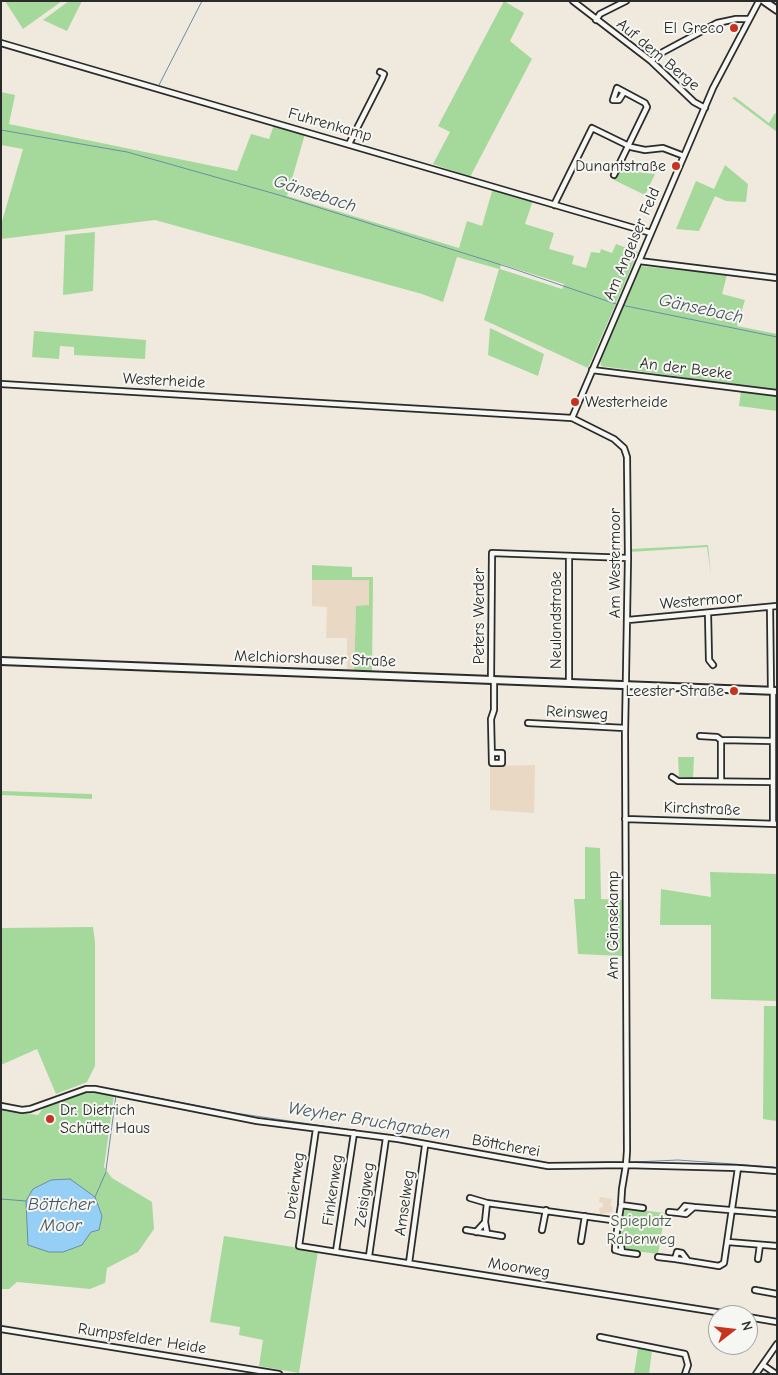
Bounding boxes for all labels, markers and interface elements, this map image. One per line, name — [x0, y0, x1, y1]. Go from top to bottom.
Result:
street label: Auf dem Berge — [613, 15, 703, 95]
place label: El Greco — [664, 18, 724, 38]
marker: El Greco — [728, 22, 740, 34]
street label: Fuhrenkamp — [286, 104, 374, 146]
place label: Dunantstraße — [575, 156, 666, 176]
marker: Dunantstraße — [670, 160, 682, 172]
water label: Gänsebach — [271, 170, 359, 218]
street label: Am Angelser Feld — [600, 185, 664, 303]
water label: Gänsebach — [657, 290, 745, 328]
street label: An der Beeke — [639, 354, 733, 384]
street label: Westerheide — [122, 369, 206, 393]
place label: Westerheide — [585, 392, 668, 412]
marker: Westerheide — [569, 396, 581, 408]
street label: Am Westermoor — [605, 508, 625, 618]
street label: Peters Werder — [469, 568, 489, 664]
street label: Neulandstraße — [546, 571, 566, 669]
street label: Westermoor — [659, 588, 743, 614]
street label: Melchiorshauser Straße — [234, 647, 396, 671]
place label: Leester Straße — [626, 681, 724, 701]
marker: Leester Straße — [728, 685, 740, 697]
street label: Reinsweg — [545, 702, 609, 724]
street label: Kirchstraße — [663, 798, 741, 820]
street label: Am Gänsekamp — [603, 871, 623, 979]
water label: Weyher Bruchgraben — [286, 1098, 452, 1144]
place label: Dr. Dietrich Schütte Haus — [60, 1100, 150, 1138]
marker: Dr. Dietrich Schütte Haus — [44, 1113, 56, 1125]
street label: Böttcherei — [470, 1131, 542, 1161]
street label: Dreierweg — [281, 1151, 309, 1221]
street label: Finkenweg — [318, 1153, 348, 1227]
street label: Zeisigweg — [351, 1161, 379, 1229]
street label: Amselweg — [391, 1169, 419, 1237]
water label: Böttcher Moor — [28, 1194, 94, 1236]
park label: Spieplatz Rabenweg — [607, 1211, 675, 1249]
street label: Moorweg — [487, 1254, 551, 1282]
north arrow — [708, 1305, 758, 1355]
street label: Rumpsfelder Heide — [76, 1319, 208, 1359]
text: N — [738, 1319, 756, 1333]

